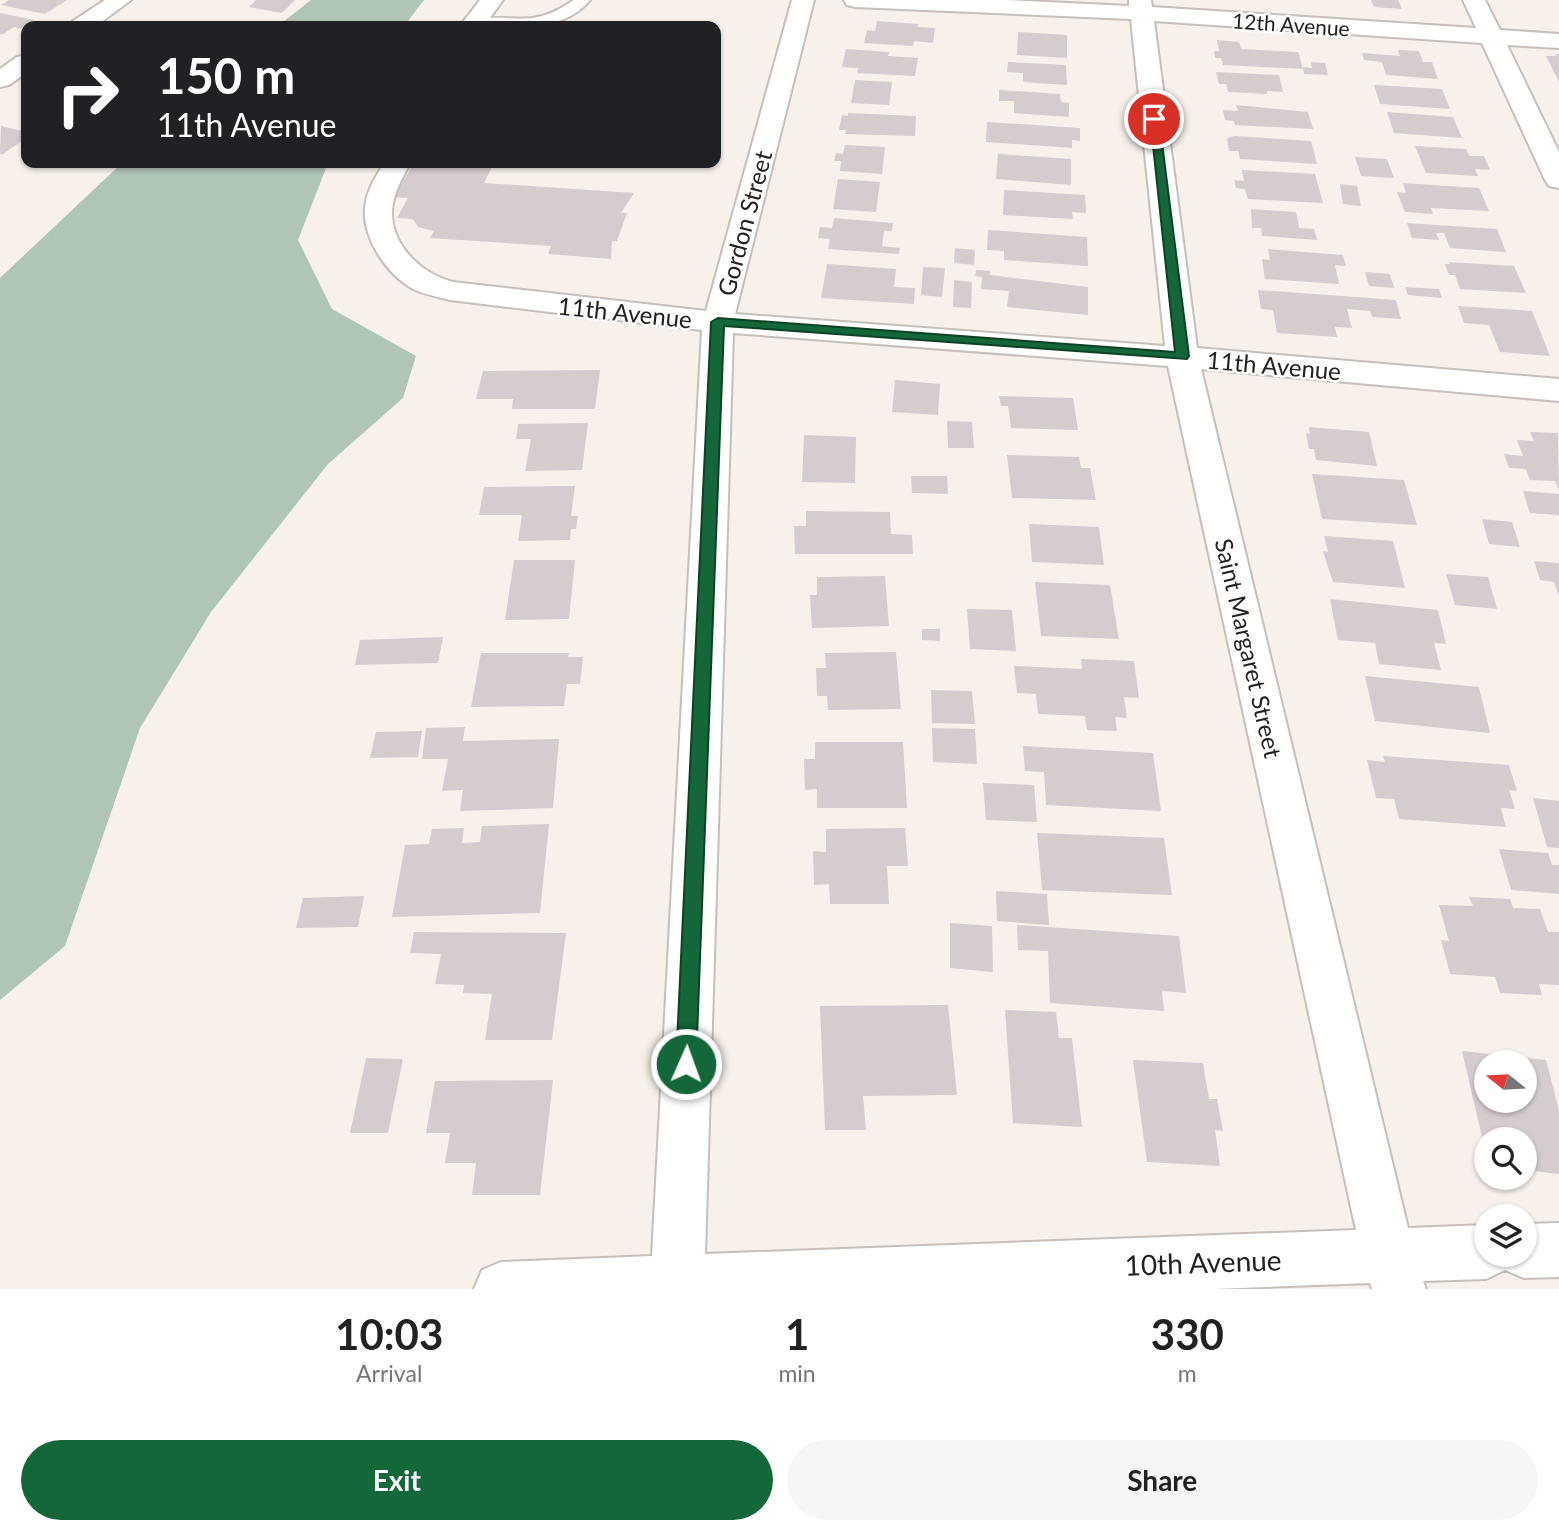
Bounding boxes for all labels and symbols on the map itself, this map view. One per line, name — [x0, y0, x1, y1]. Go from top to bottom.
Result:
street label: 12th Avenue — [1231, 7, 1351, 41]
pin — [1124, 89, 1184, 149]
street label: Gordon Street — [711, 147, 777, 299]
street label: 11th Avenue — [557, 291, 693, 333]
street label: 11th Avenue — [1206, 345, 1342, 385]
street label: Saint Margaret Street — [1210, 536, 1288, 761]
position arrow — [649, 1027, 723, 1101]
north arrow — [1474, 1050, 1536, 1113]
street label: 10th Avenue — [1124, 1242, 1282, 1282]

